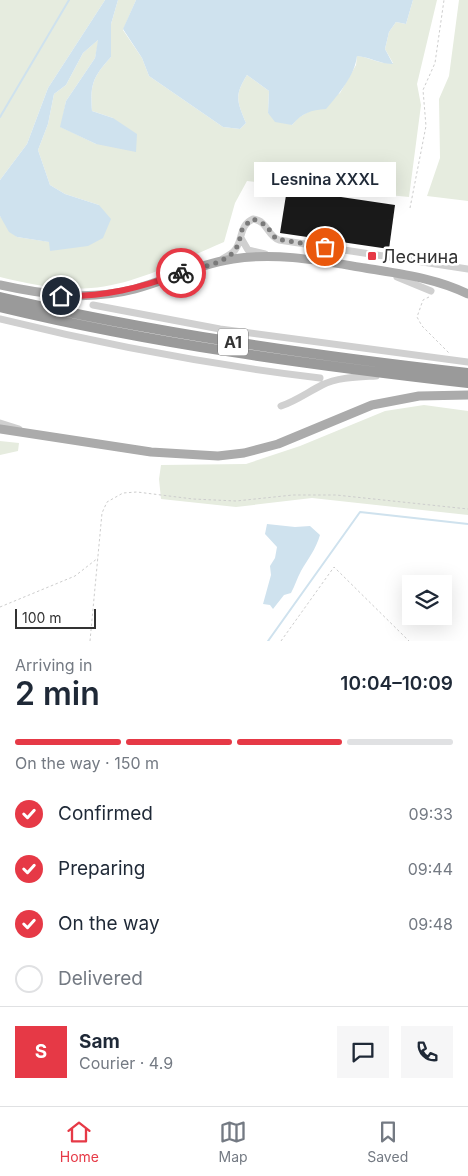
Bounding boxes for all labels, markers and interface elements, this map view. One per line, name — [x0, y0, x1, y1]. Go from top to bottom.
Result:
callout: Lesnina XXXL — [254, 162, 396, 197]
text: Lesnina XXXL — [271, 169, 379, 189]
pin — [304, 226, 346, 268]
icon: bag — [311, 233, 339, 261]
place label: Леснина — [382, 246, 458, 267]
courier — [156, 248, 206, 298]
marker: Леснина — [366, 250, 378, 262]
icon: bike — [167, 259, 195, 287]
pin — [40, 275, 82, 317]
icon: home — [47, 282, 75, 310]
road number: A1 — [218, 328, 248, 356]
map controls — [402, 575, 452, 625]
button: layers — [402, 575, 452, 625]
scale bar — [15, 606, 96, 629]
text: 100 m — [22, 609, 62, 626]
text: Arriving in — [15, 655, 92, 675]
text: 10:04–10:09 — [340, 672, 453, 695]
text: 2 min — [15, 674, 100, 713]
text: On the way · 150 m — [15, 753, 159, 773]
icon: check — [15, 800, 43, 828]
text: Confirmed — [58, 802, 153, 825]
text: 09:33 — [409, 804, 453, 824]
icon: check — [15, 855, 43, 883]
text: Preparing — [58, 857, 145, 880]
text: 09:44 — [408, 859, 453, 879]
icon: check — [15, 910, 43, 938]
text: On the way — [58, 912, 160, 935]
text: 09:48 — [408, 914, 453, 934]
text: Delivered — [58, 967, 143, 990]
button: chat — [337, 1026, 389, 1078]
button: phone — [401, 1026, 453, 1078]
text: Sam — [79, 1030, 120, 1053]
text: S — [35, 1040, 47, 1063]
text: Courier · 4.9 — [79, 1053, 173, 1073]
tab: Home — [60, 1118, 99, 1165]
tab: Map — [219, 1118, 248, 1165]
tab: Saved — [367, 1118, 408, 1165]

